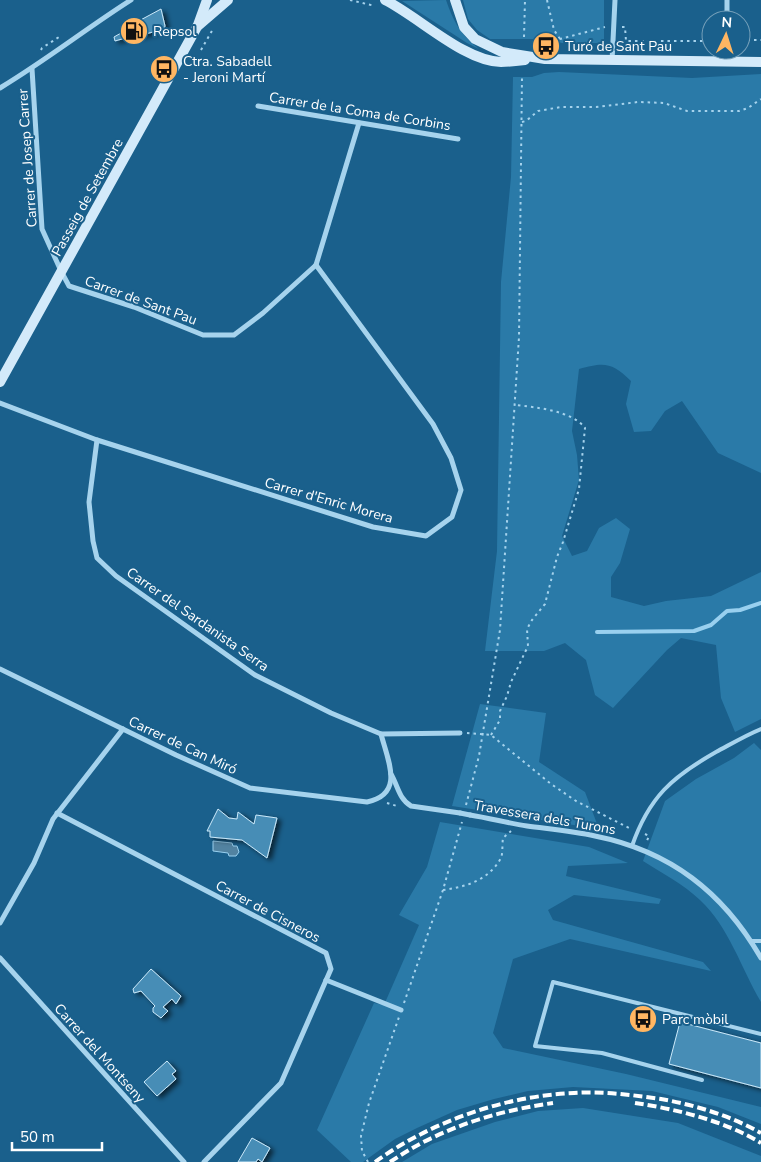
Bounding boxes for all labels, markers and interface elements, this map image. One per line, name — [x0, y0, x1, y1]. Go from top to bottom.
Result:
north arrow — [701, 10, 751, 60]
text: N — [721, 13, 733, 32]
fuel station icon: Repsol — [119, 16, 149, 46]
place label: Repsol — [153, 22, 197, 41]
bus stop icon: Turó de Sant Pau — [531, 31, 561, 61]
place label: Turó de Sant Pau — [565, 37, 672, 56]
place label: Ctra. Sabadell - Jeroni Martí — [183, 52, 273, 87]
bus stop icon: Ctra. Sabadell - Jeroni Martí — [149, 54, 179, 84]
street label: Carrer de Josep Carrer — [13, 88, 42, 228]
street label: Carrer de la Coma de Corbins — [268, 88, 452, 135]
street label: Passeig de Setembre — [47, 135, 128, 260]
street label: Carrer de Sant Pau — [82, 271, 200, 330]
street label: Carrer d'Enric Morera — [262, 473, 395, 528]
street label: Carrer del Sardanista Serra — [123, 563, 273, 676]
street label: Carrer de Can Miró — [125, 712, 240, 779]
street label: Travessera dels Turons — [472, 796, 618, 839]
street label: Carrer de Cisneros — [212, 876, 324, 947]
street label: Carrer del Montseny — [50, 999, 150, 1108]
bus stop icon: Parc mòbil — [628, 1004, 658, 1034]
place label: Parc mòbil — [662, 1010, 729, 1029]
scale bar — [12, 1120, 102, 1152]
text: 50 m — [20, 1127, 55, 1147]

